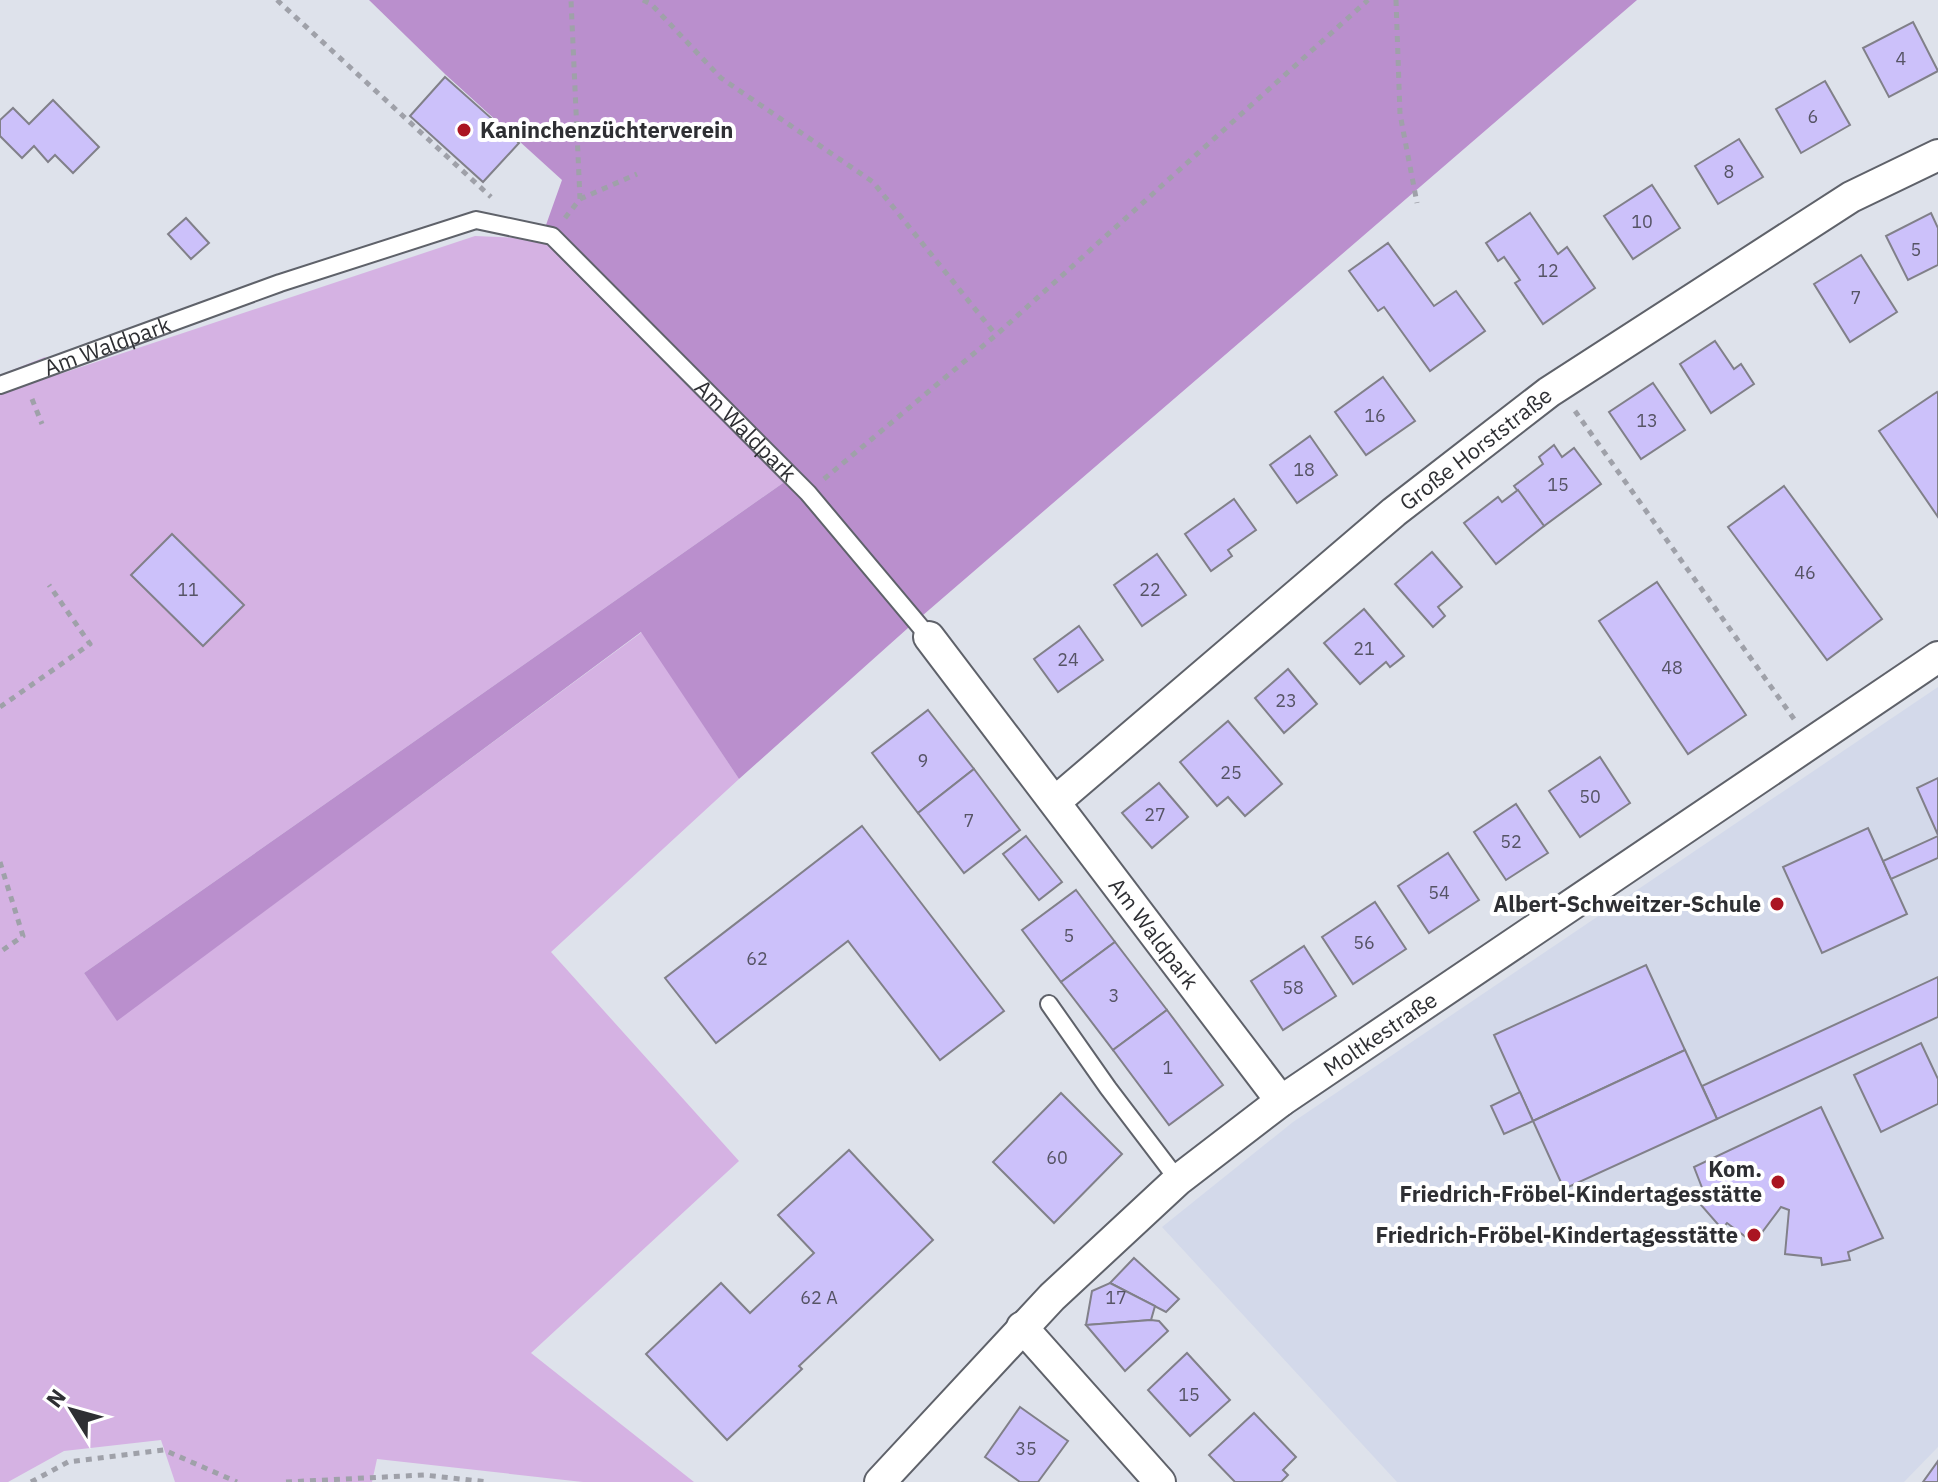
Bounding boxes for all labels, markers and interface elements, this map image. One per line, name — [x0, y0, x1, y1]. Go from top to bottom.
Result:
house number: 4 — [1896, 47, 1907, 70]
house number: 6 — [1808, 105, 1818, 128]
place label: Kaninchenzüchterverein — [480, 115, 733, 144]
marker: Kaninchenzüchterverein — [455, 121, 473, 139]
house number: 8 — [1724, 160, 1734, 183]
house number: 10 — [1631, 210, 1653, 233]
house number: 5 — [1911, 238, 1921, 261]
house number: 12 — [1537, 259, 1559, 282]
house number: 7 — [1851, 286, 1861, 309]
street label: Am Waldpark — [40, 309, 175, 382]
street label: Am Waldpark — [689, 373, 803, 488]
street label: Große Horststraße — [1393, 380, 1558, 517]
house number: 16 — [1364, 404, 1386, 427]
house number: 13 — [1636, 409, 1658, 432]
house number: 18 — [1293, 458, 1315, 481]
house number: 15 — [1547, 473, 1569, 496]
house number: 46 — [1794, 561, 1816, 584]
house number: 11 — [177, 578, 199, 601]
house number: 22 — [1139, 578, 1161, 601]
house number: 21 — [1353, 637, 1375, 660]
house number: 24 — [1057, 648, 1079, 671]
house number: 48 — [1661, 656, 1683, 679]
house number: 23 — [1275, 689, 1297, 712]
house number: 9 — [918, 749, 928, 772]
house number: 25 — [1220, 761, 1242, 784]
house number: 50 — [1579, 785, 1601, 808]
house number: 27 — [1144, 803, 1166, 826]
house number: 7 — [964, 809, 974, 832]
house number: 52 — [1500, 830, 1522, 853]
street label: Am Waldpark — [1103, 871, 1206, 995]
house number: 54 — [1428, 881, 1450, 904]
place label: Albert-Schweitzer-Schule — [1493, 889, 1761, 918]
marker: Albert-Schweitzer-Schule — [1768, 895, 1786, 913]
house number: 5 — [1064, 924, 1074, 947]
house number: 56 — [1353, 931, 1375, 954]
house number: 62 — [746, 947, 768, 970]
house number: 58 — [1282, 976, 1304, 999]
house number: 3 — [1109, 984, 1119, 1007]
street label: Moltkestraße — [1317, 985, 1442, 1082]
house number: 1 — [1163, 1056, 1173, 1079]
house number: 60 — [1046, 1146, 1068, 1169]
place label: Kom. Friedrich-Fröbel-Kindertagesstätte — [1399, 1154, 1762, 1208]
marker: Kom. Friedrich-Fröbel-Kindertagesstätte — [1769, 1173, 1787, 1191]
place label: Friedrich-Fröbel-Kindertagesstätte — [1375, 1220, 1738, 1249]
marker: Friedrich-Fröbel-Kindertagesstätte — [1745, 1226, 1763, 1244]
house number: 62 A — [800, 1286, 838, 1309]
house number: 17 — [1105, 1286, 1127, 1309]
north arrow — [32, 1370, 112, 1450]
text: N — [39, 1383, 72, 1413]
house number: 15 — [1178, 1383, 1200, 1406]
house number: 35 — [1015, 1437, 1037, 1460]

